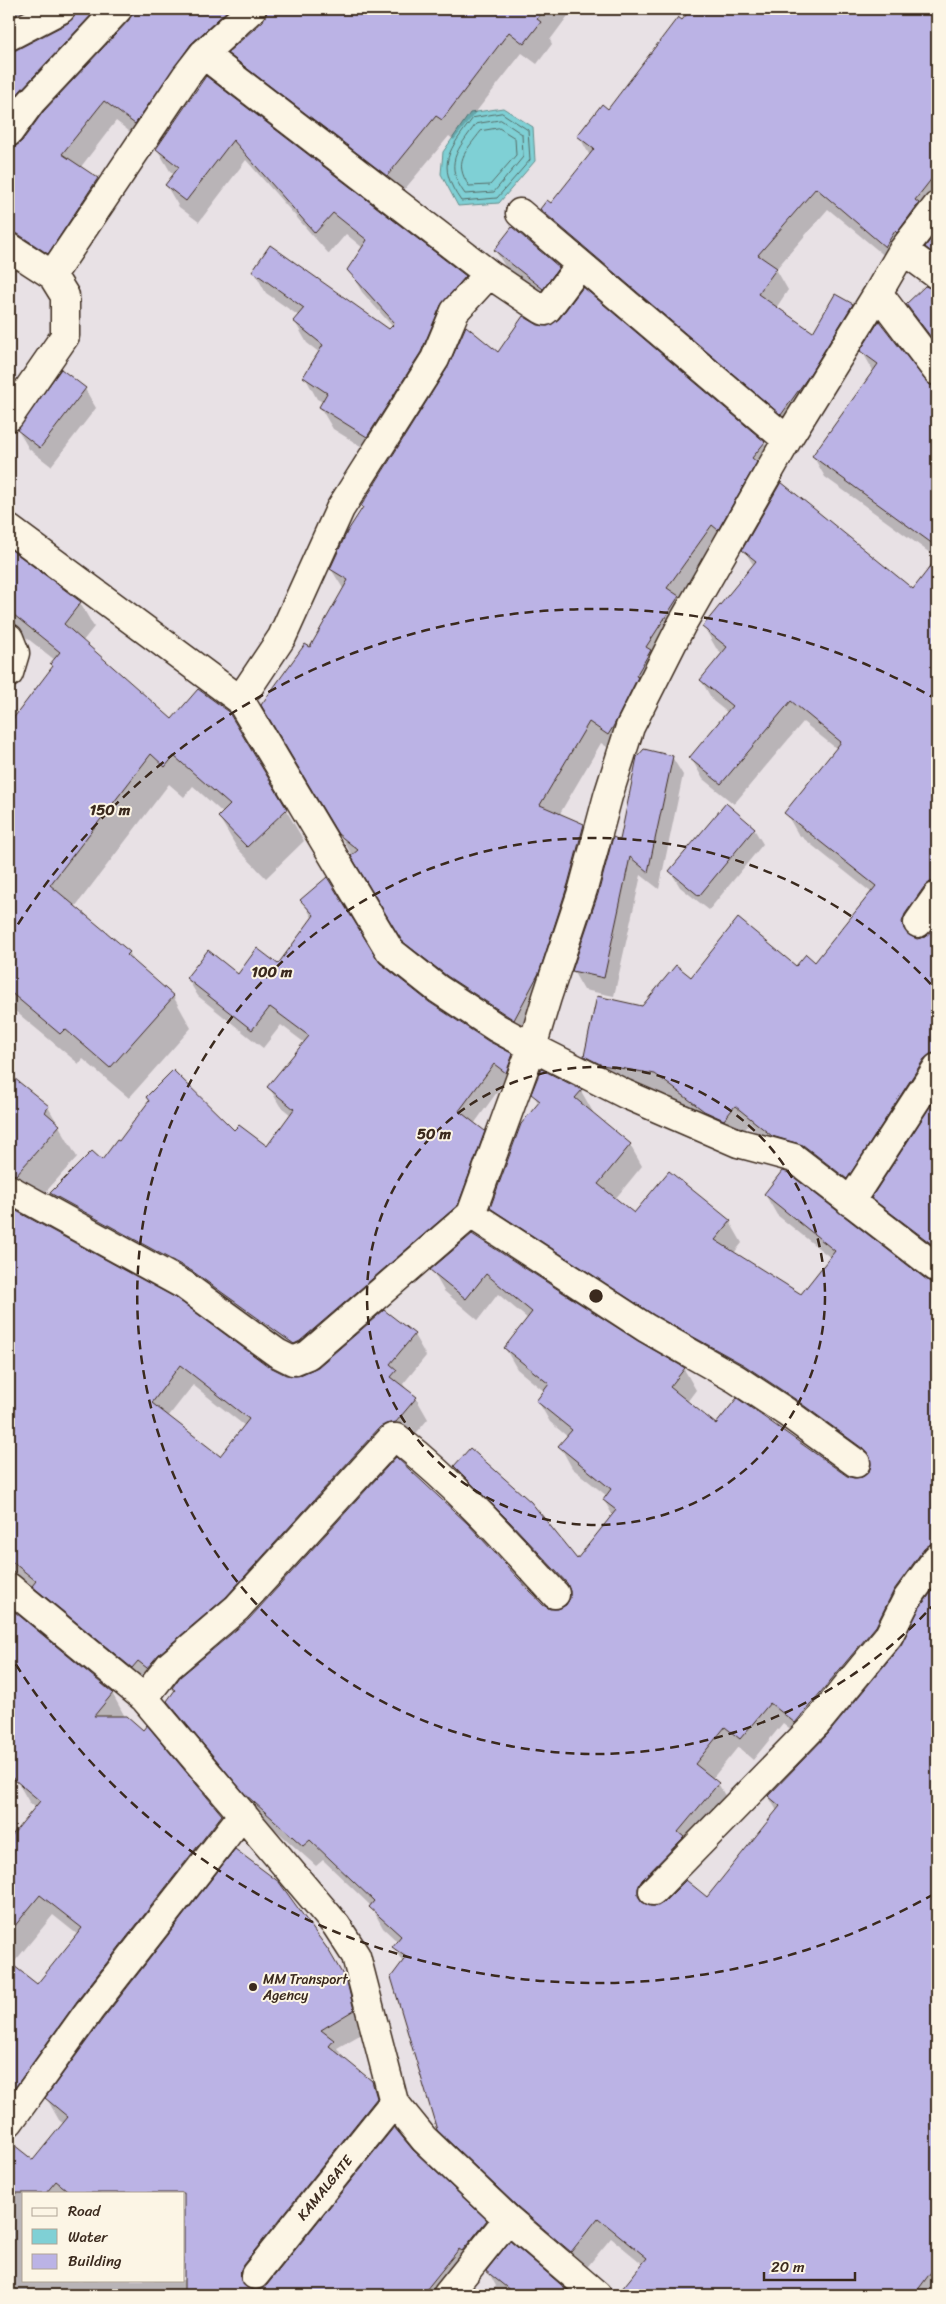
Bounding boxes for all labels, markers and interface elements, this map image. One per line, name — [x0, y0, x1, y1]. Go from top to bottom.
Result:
text: 150 m — [90, 797, 131, 823]
text: 100 m — [252, 959, 293, 985]
text: 50 m — [417, 1121, 452, 1147]
centre of rings — [587, 1287, 605, 1305]
place label: MM Transport Agency — [262, 1967, 349, 2008]
marker: MM Transport Agency — [247, 1981, 259, 1993]
street label: KAMALGATE — [291, 2149, 360, 2226]
legend — [22, 2192, 185, 2282]
text: Road — [68, 2198, 101, 2224]
text: Water — [68, 2224, 108, 2250]
text: Building — [68, 2248, 122, 2274]
scale bar — [764, 2249, 855, 2281]
text: 20 m — [771, 2254, 805, 2280]

